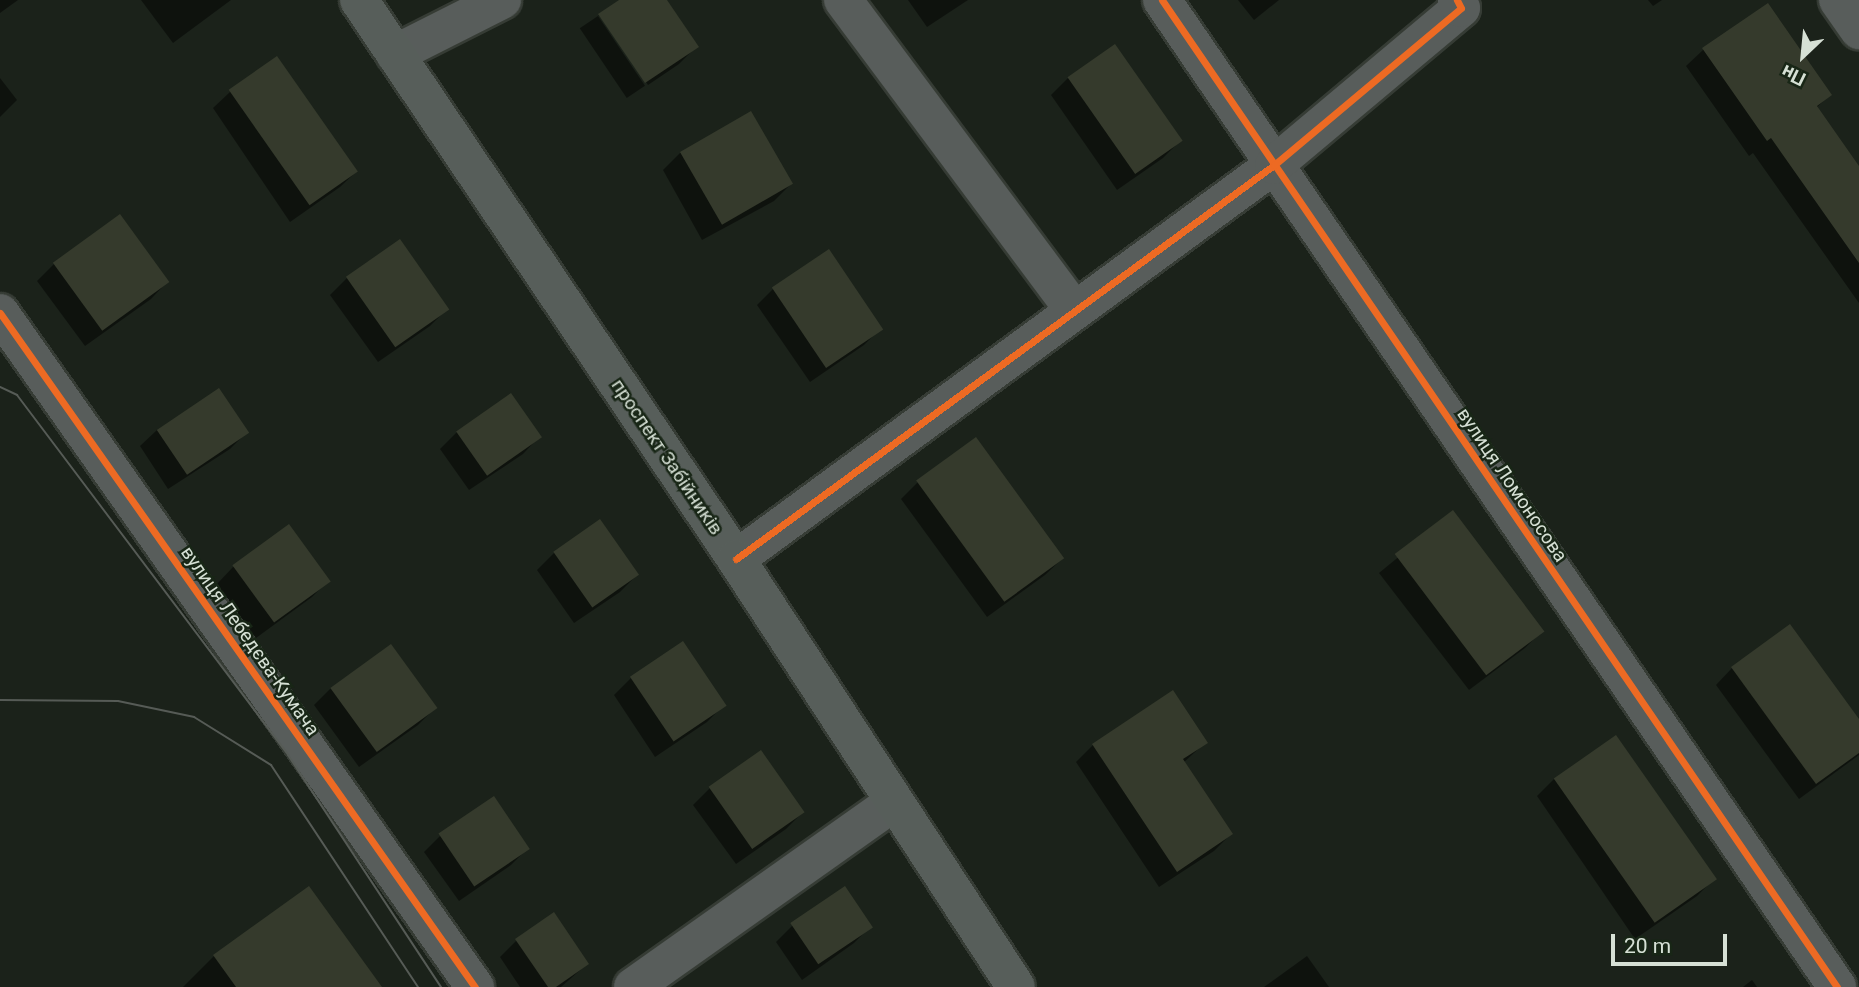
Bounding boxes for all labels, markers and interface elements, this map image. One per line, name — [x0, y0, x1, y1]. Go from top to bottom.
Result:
north arrow — [1768, 21, 1838, 91]
text: Пн — [1778, 60, 1809, 91]
street label: проспект Забійників — [606, 375, 728, 539]
street label: вулиця Ломоносова — [1452, 404, 1572, 566]
street label: вулиця Лебедєва-Кумача — [176, 542, 324, 740]
scale bar — [1614, 920, 1730, 964]
text: 20 m — [1624, 934, 1671, 958]

